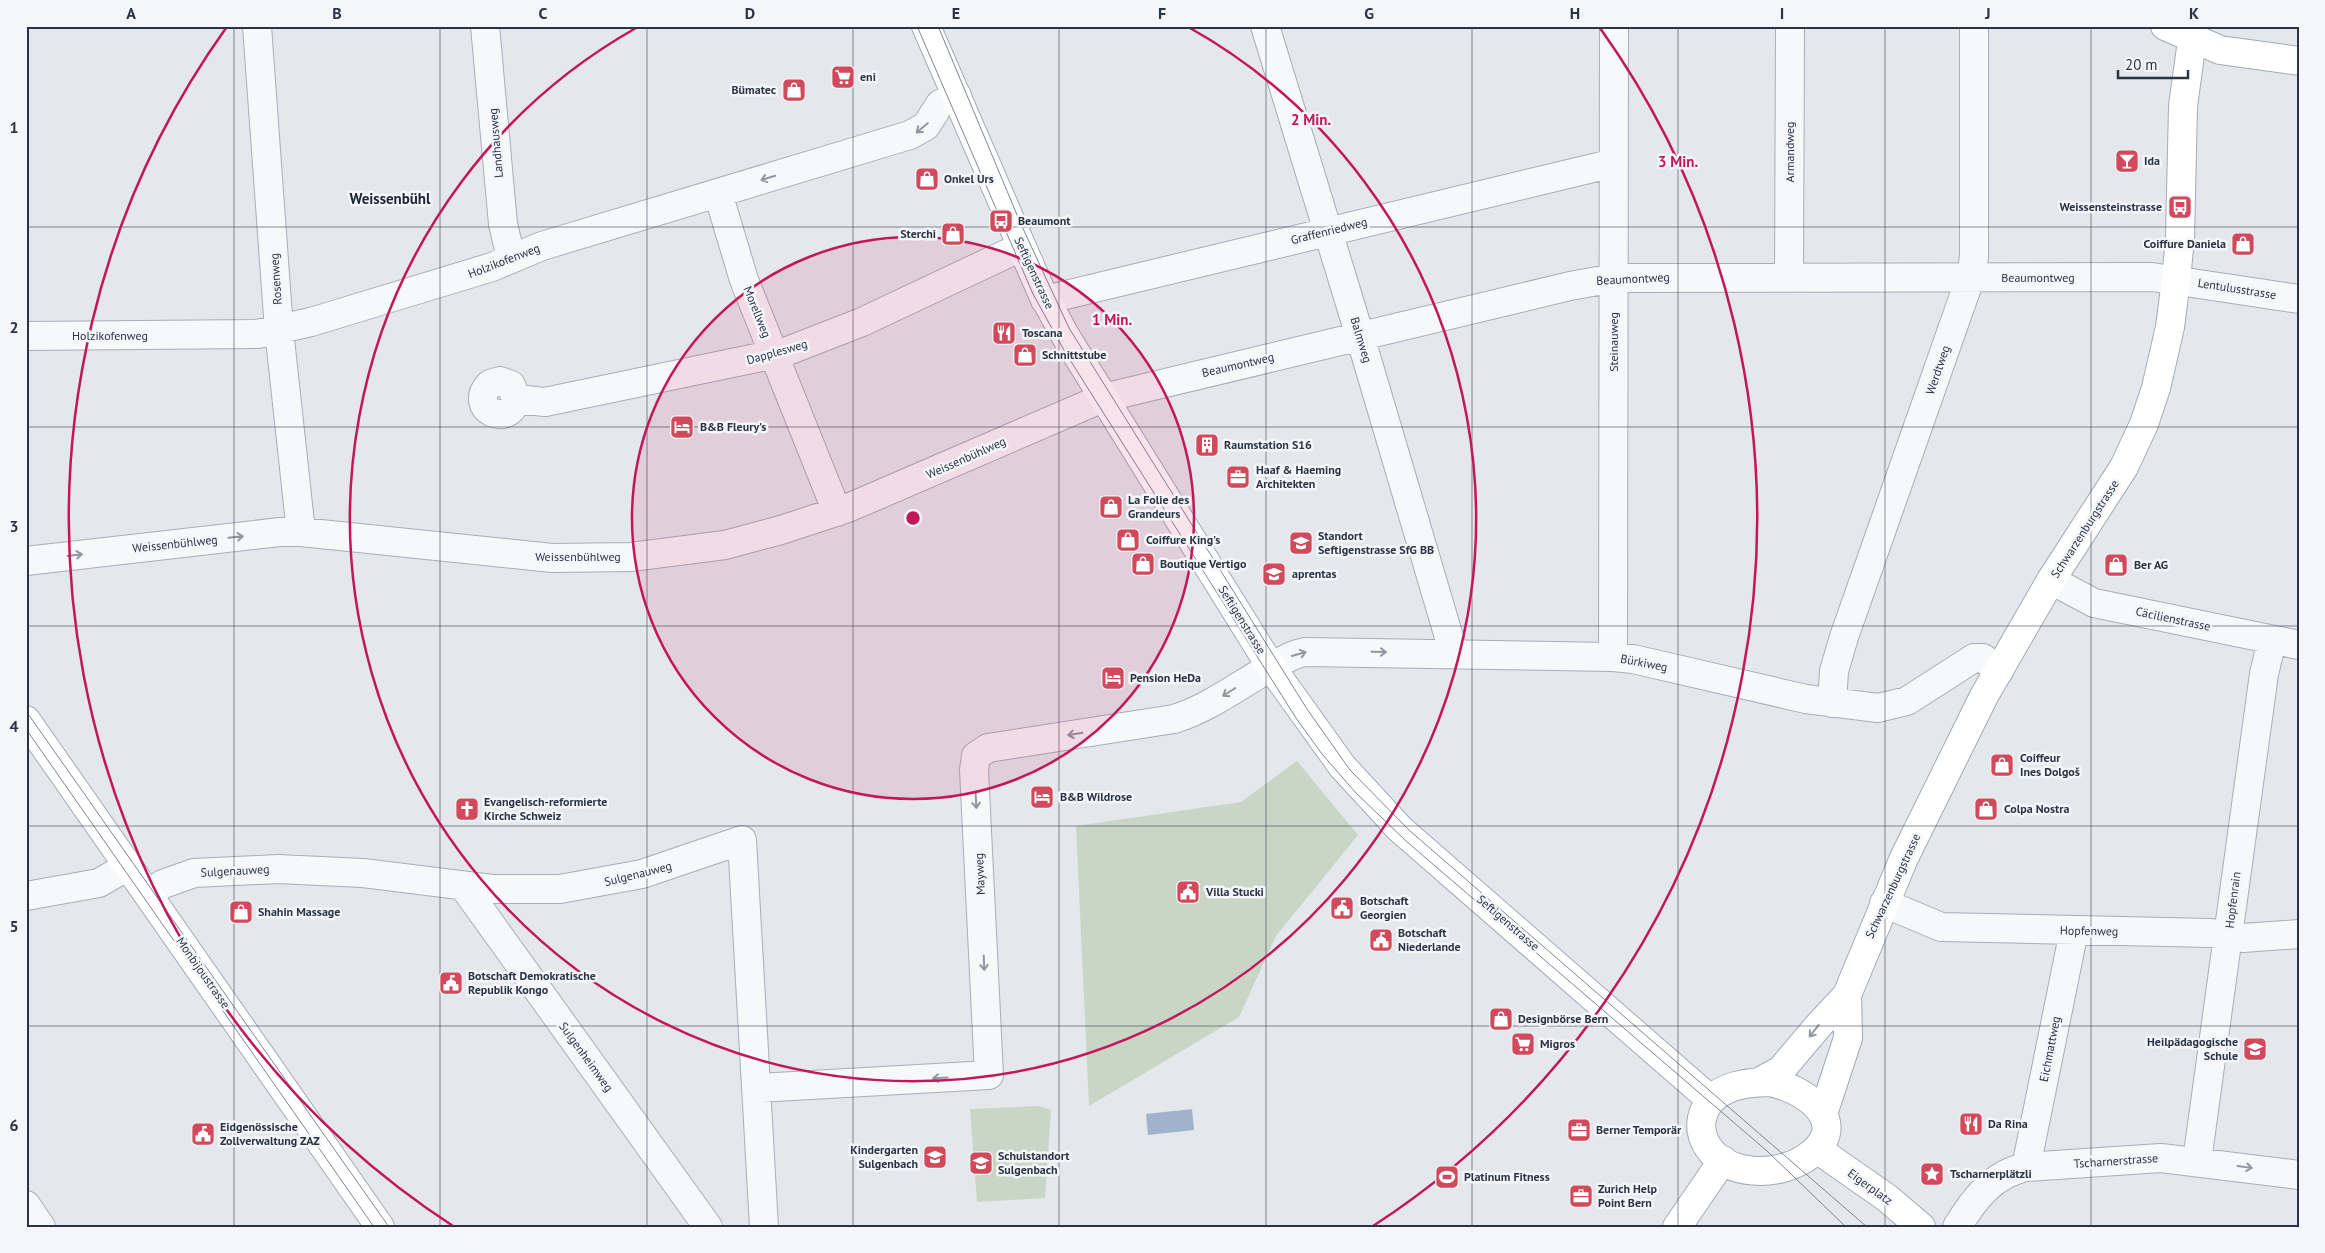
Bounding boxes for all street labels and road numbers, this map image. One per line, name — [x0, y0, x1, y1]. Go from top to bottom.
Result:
street label: Landhausweg — [485, 107, 506, 179]
street label: Armandweg — [1782, 122, 1797, 182]
street label: Graffenriedweg — [1289, 214, 1369, 247]
street label: Seftigenstrasse — [1011, 234, 1058, 311]
street label: Holzikofenweg — [466, 240, 542, 281]
street label: Rosenweg — [266, 253, 285, 305]
street label: Beaumontweg — [1596, 269, 1670, 288]
street label: Beaumontweg — [2001, 270, 2075, 285]
street label: Lentulusstrasse — [2197, 275, 2277, 302]
street label: Morellweg — [740, 284, 775, 340]
street label: Steinauweg — [1606, 312, 1621, 372]
street label: Balmweg — [1347, 315, 1376, 365]
street label: Holzikofenweg — [72, 328, 148, 343]
street label: Dapplesweg — [745, 336, 809, 367]
street label: Werdtweg — [1922, 343, 1953, 397]
street label: Beaumontweg — [1200, 349, 1275, 380]
street label: Weissenbühlweg — [924, 433, 1008, 482]
street label: Schwarzenburgstrasse — [2047, 477, 2122, 581]
street label: Weissenbühlweg — [132, 532, 218, 555]
street label: Weissenbühlweg — [535, 549, 621, 564]
street label: Seftigenstrasse — [1215, 583, 1269, 657]
street label: Cäcilienstrasse — [2134, 603, 2212, 634]
street label: Bürkiweg — [1619, 651, 1669, 674]
street label: Schwarzenburgstrasse — [1862, 831, 1923, 941]
street label: Mayweg — [971, 853, 988, 895]
street label: Sulgenauweg — [603, 858, 673, 889]
street label: Sulgenauweg — [200, 861, 270, 880]
street label: Hopfenrain — [2222, 871, 2243, 929]
street label: Seftigenstrasse — [1474, 891, 1543, 954]
street label: Hopfenweg — [2060, 922, 2118, 939]
street label: Monbijoustrasse — [173, 934, 234, 1011]
street label: Eichmattweg — [2036, 1015, 2063, 1083]
street label: Sulgenheimweg — [556, 1019, 617, 1094]
street label: Tscharnerstrasse — [2073, 1150, 2159, 1171]
street label: Eigerplatz — [1845, 1165, 1896, 1208]

